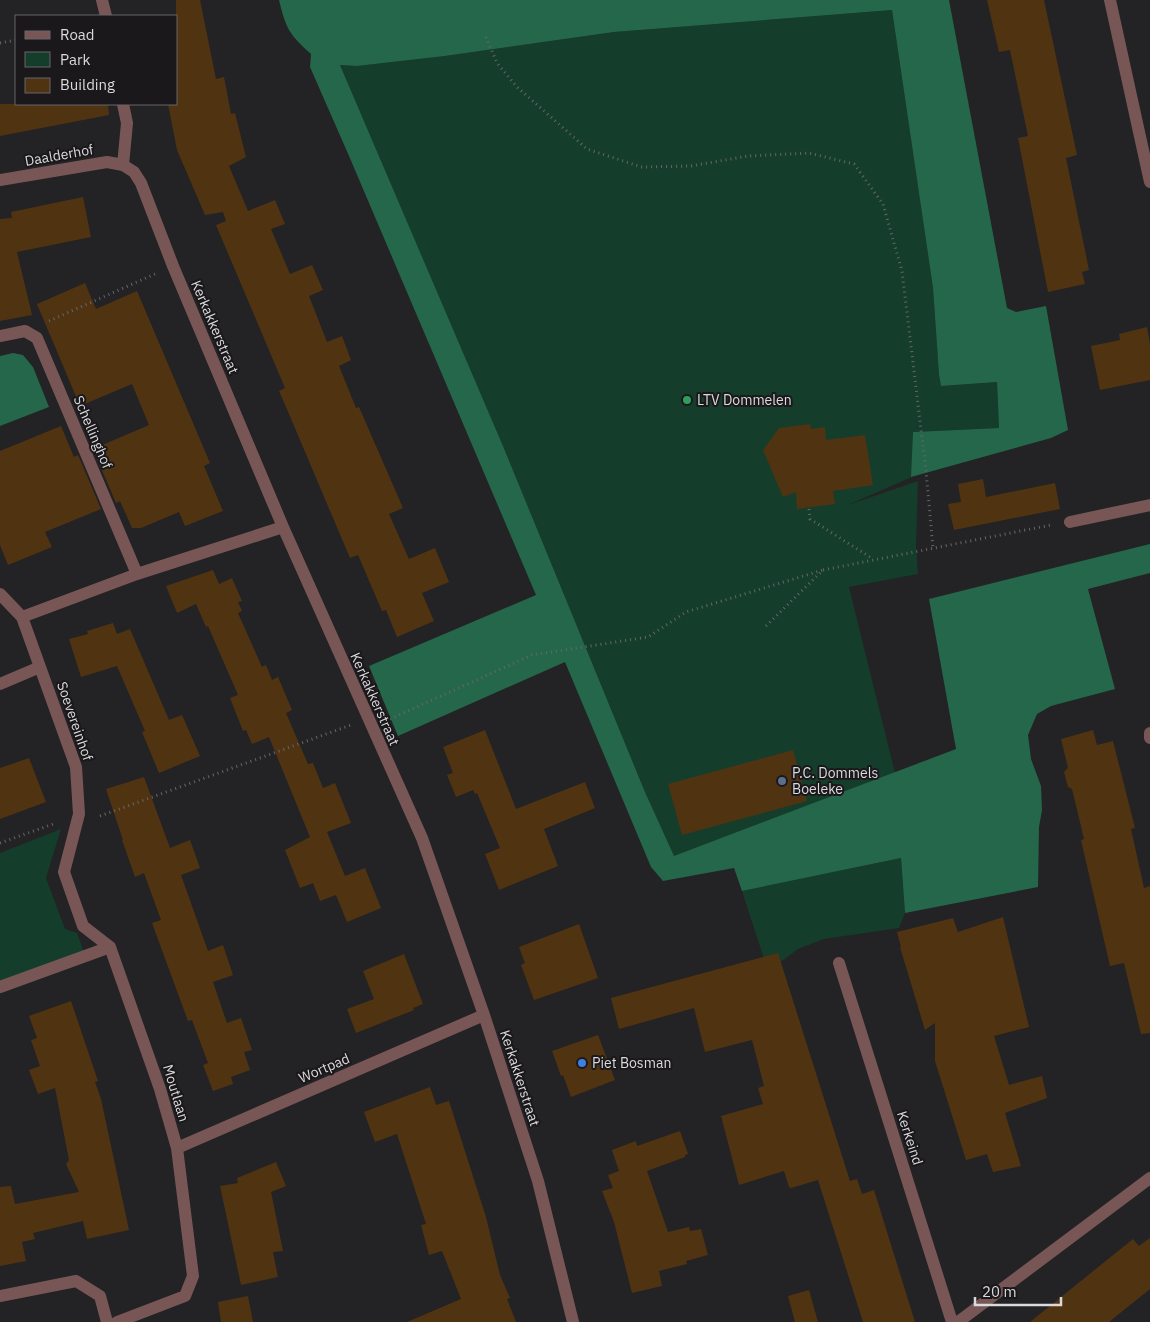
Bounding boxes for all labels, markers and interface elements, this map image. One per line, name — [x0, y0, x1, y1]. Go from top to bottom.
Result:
legend — [15, 15, 178, 105]
text: Road — [60, 25, 95, 44]
text: Park — [60, 50, 90, 69]
text: Building — [60, 75, 115, 94]
street label: Daalderhof — [23, 140, 95, 170]
street label: Kerkakkerstraat — [187, 277, 243, 377]
place label: LTV Dommelen — [697, 391, 792, 409]
street label: Schellinghof — [70, 393, 117, 472]
marker: LTV Dommelen — [681, 394, 693, 406]
street label: Kerkakkerstraat — [346, 650, 404, 748]
street label: Soevereinhof — [53, 679, 97, 763]
place label: P.C. Dommels Boeleke — [792, 764, 878, 798]
marker: P.C. Dommels Boeleke — [776, 775, 788, 787]
street label: Kerkakkerstraat — [496, 1028, 544, 1128]
street label: Wortpad — [296, 1049, 352, 1087]
place label: Piet Bosman — [592, 1054, 671, 1072]
marker: Piet Bosman — [576, 1057, 588, 1069]
street label: Moutlaan — [159, 1062, 193, 1124]
street label: Kerkeind — [893, 1109, 927, 1167]
scale bar — [975, 1274, 1061, 1306]
text: 20 m — [982, 1282, 1017, 1301]

